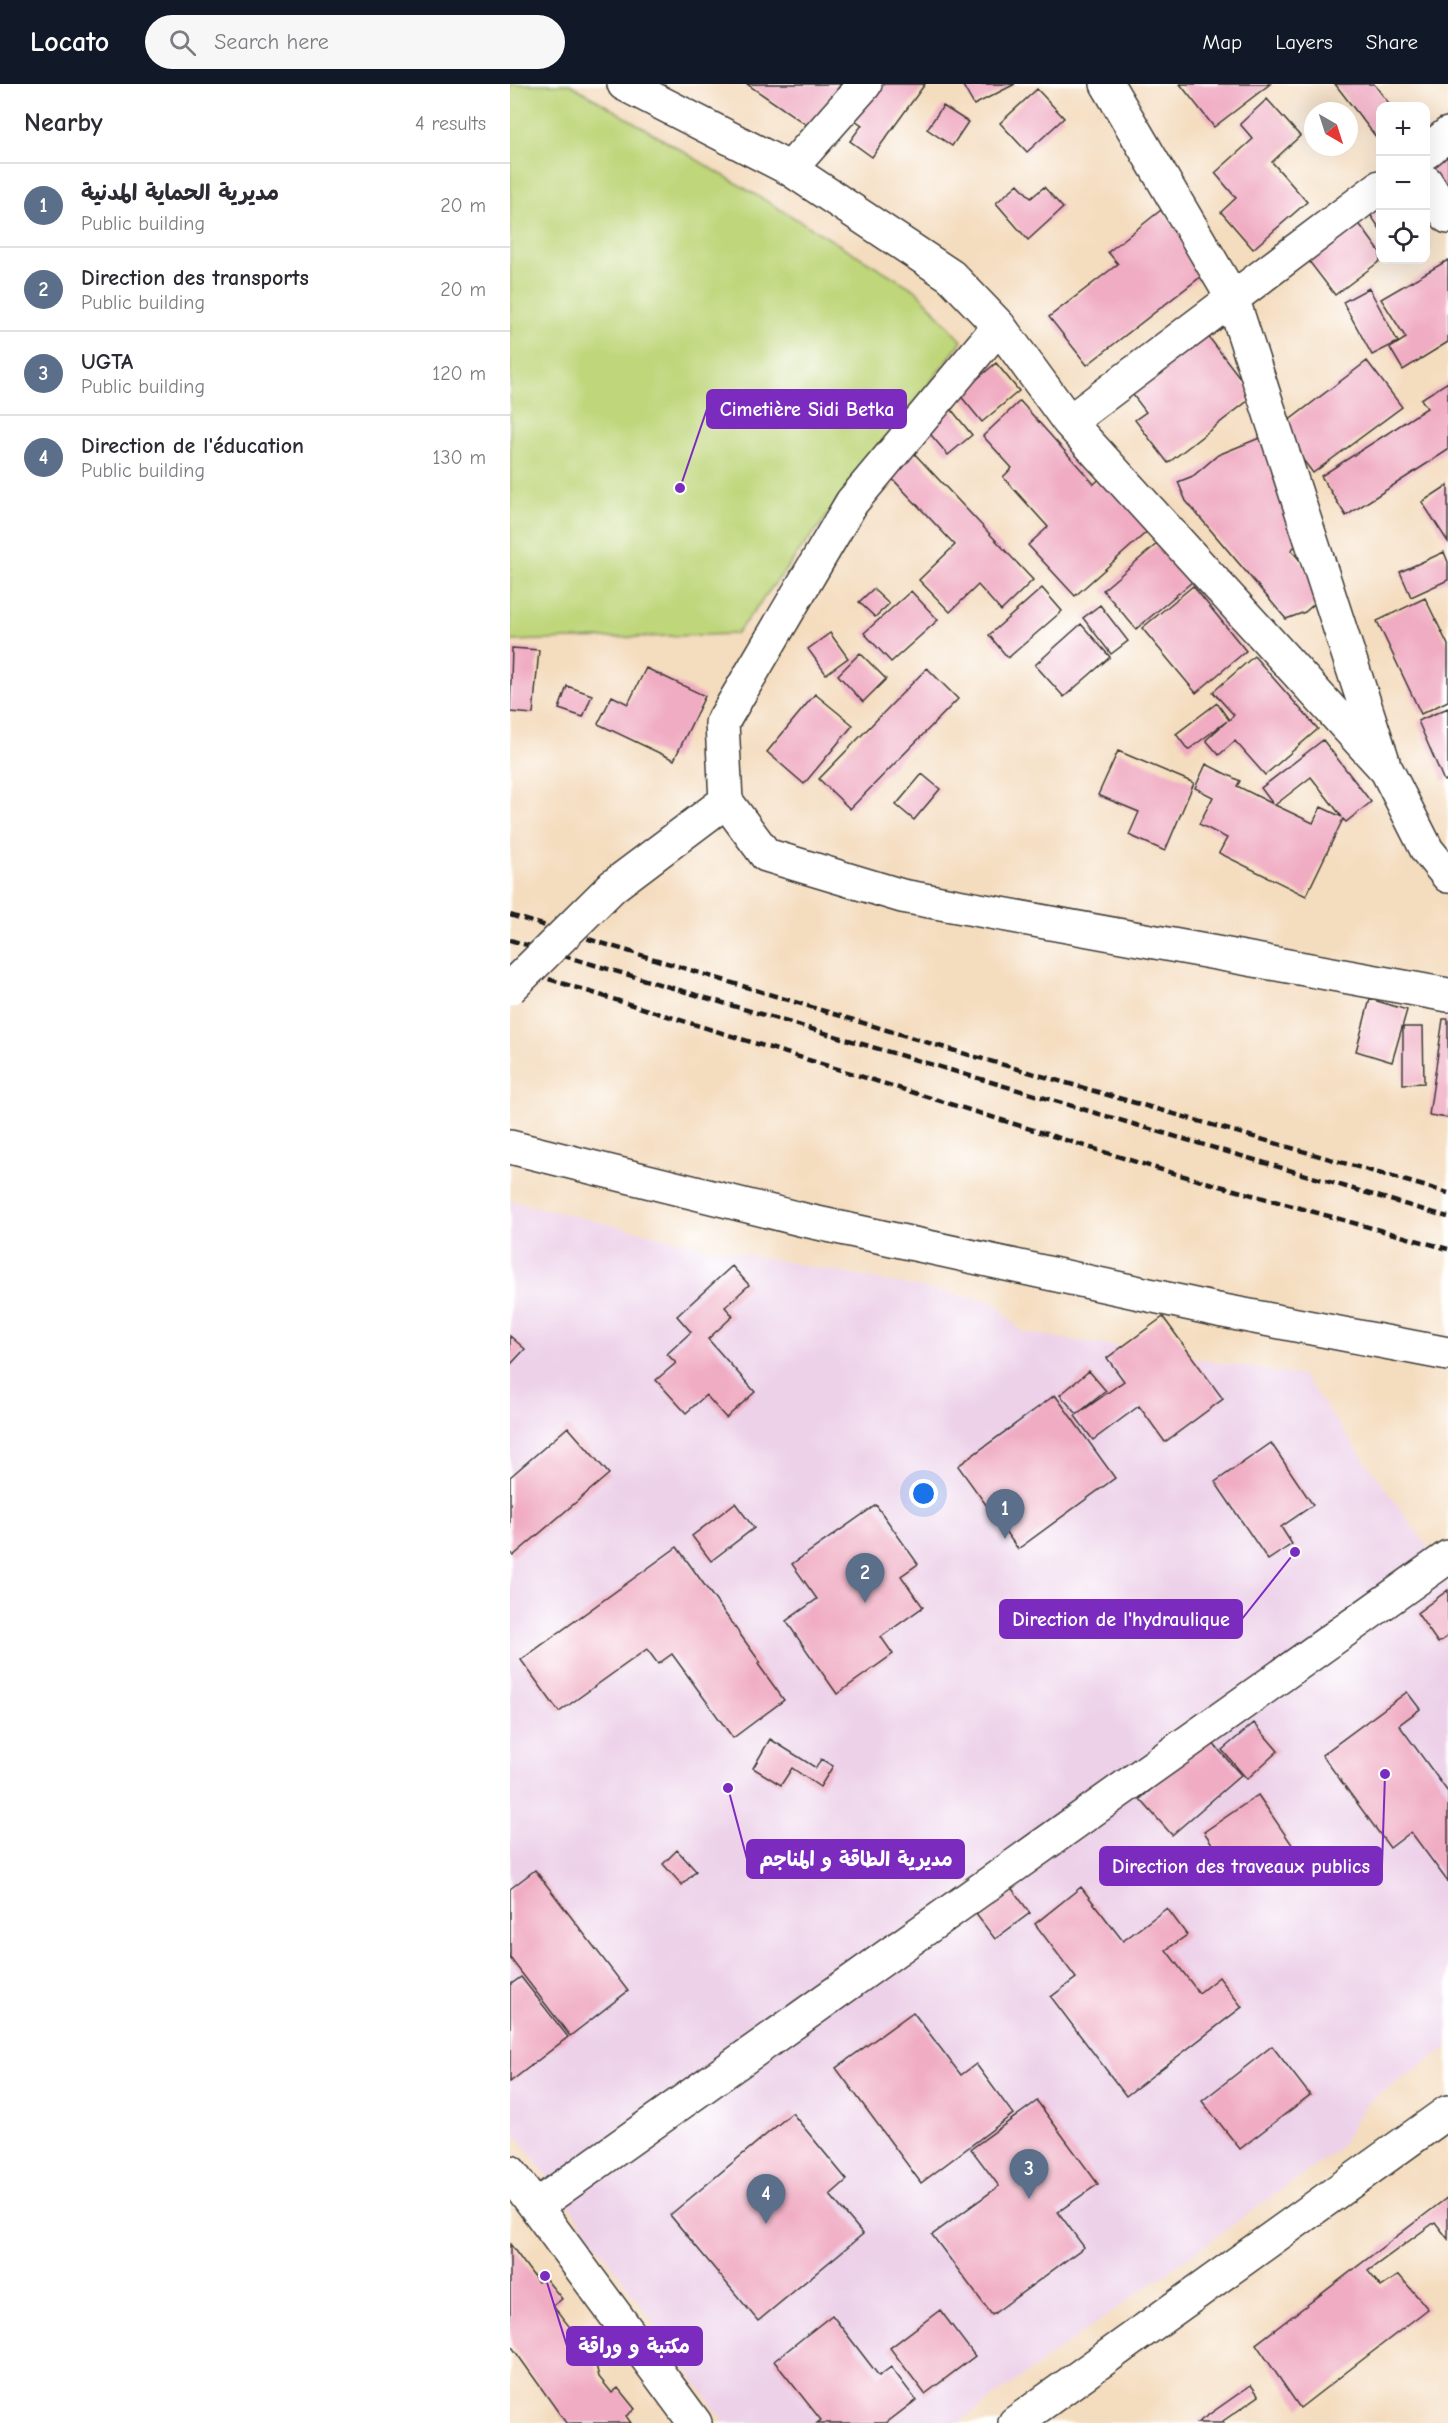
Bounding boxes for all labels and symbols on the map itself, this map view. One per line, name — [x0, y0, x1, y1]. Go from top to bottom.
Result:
north arrow — [1304, 102, 1358, 156]
callout: Cimetière Sidi Betka — [707, 390, 906, 428]
text: Cimetière Sidi Betka — [720, 398, 894, 421]
your location — [909, 1479, 938, 1508]
pin: 1 — [986, 1490, 1024, 1539]
pin: 2 — [846, 1554, 884, 1603]
callout: Direction de l'hydraulique — [1000, 1600, 1242, 1638]
text: Direction de l'hydraulique — [1012, 1608, 1230, 1631]
callout: مديرية الطاقة و المناجم — [747, 1840, 964, 1878]
callout: Direction des traveaux publics — [1100, 1847, 1382, 1885]
text: مديرية الطاقة و المناجم — [759, 1848, 953, 1874]
text: Direction des traveaux publics — [1112, 1855, 1370, 1878]
pin: 3 — [1010, 2150, 1048, 2199]
pin: 4 — [746, 2174, 786, 2224]
callout: مكتبة و وراقة — [567, 2327, 702, 2365]
text: مكتبة و وراقة — [578, 2335, 690, 2359]

